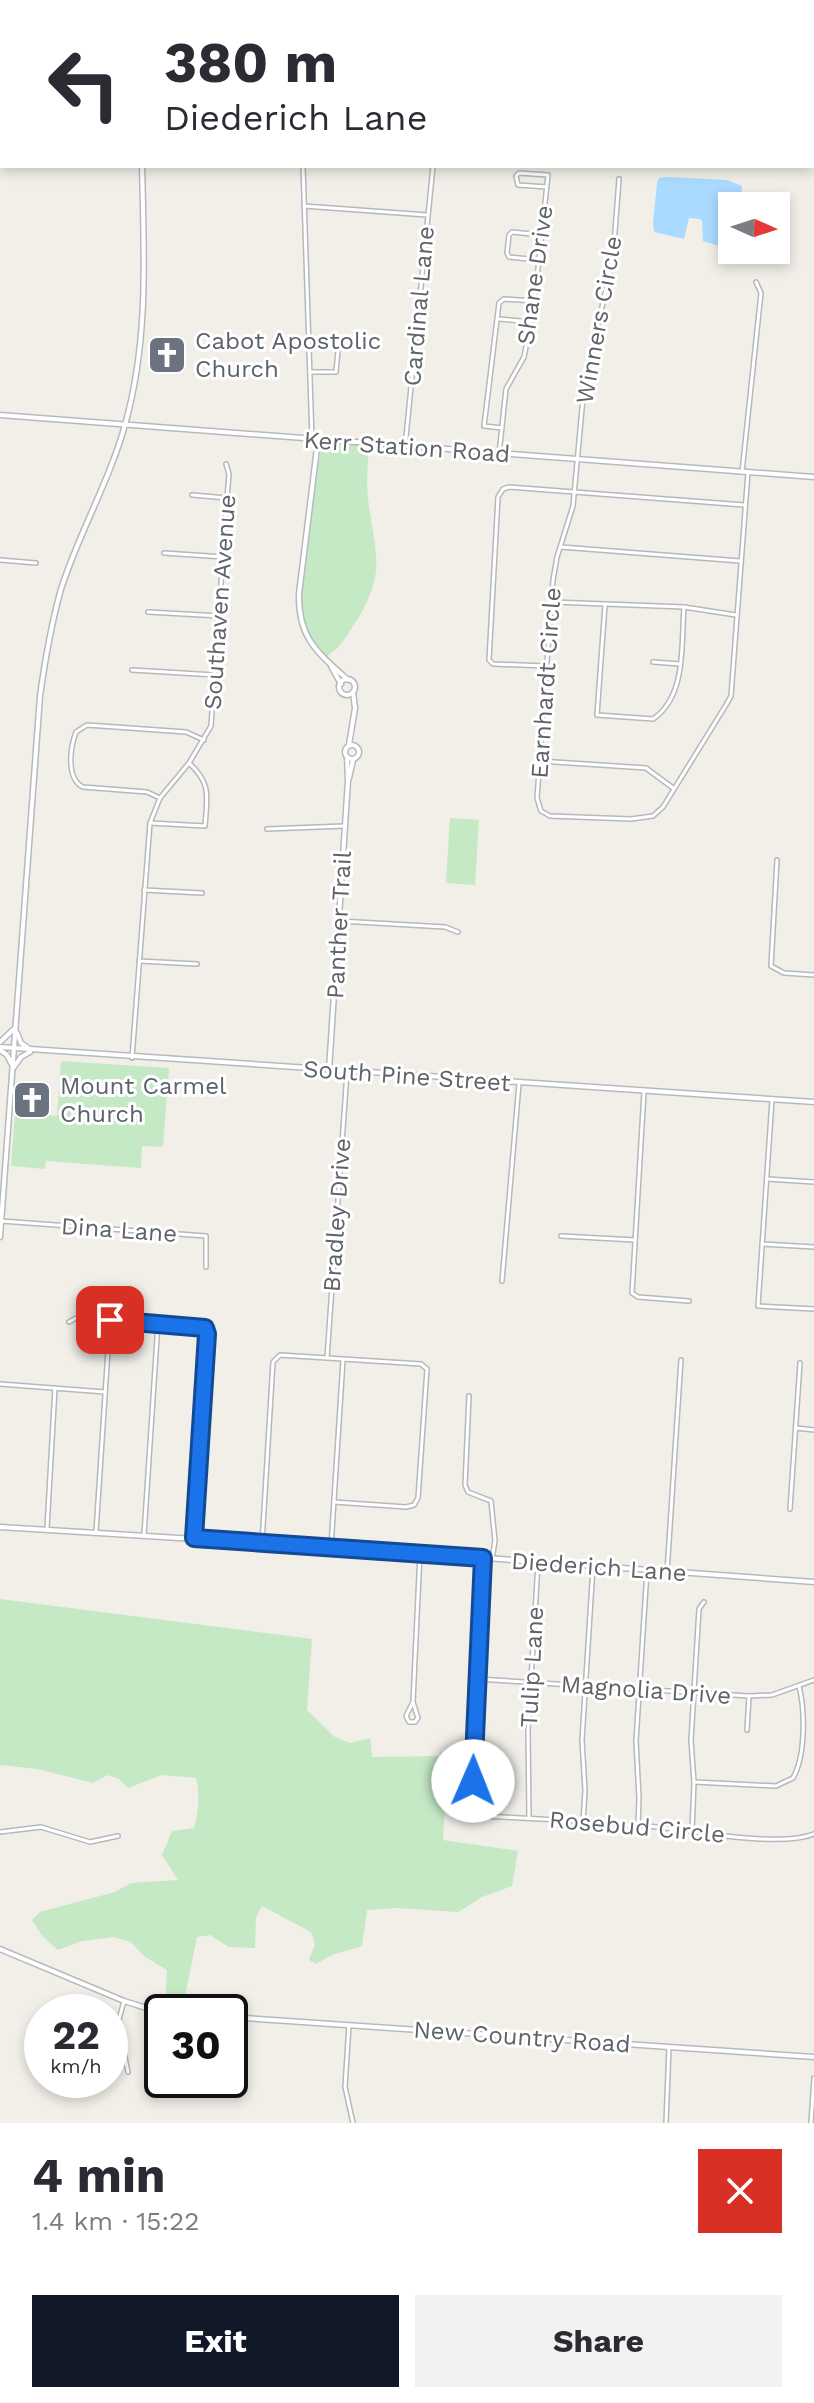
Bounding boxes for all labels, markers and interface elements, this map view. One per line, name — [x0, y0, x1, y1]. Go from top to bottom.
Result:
text: 380 m — [164, 30, 337, 96]
icon: left — [32, 32, 136, 136]
text: Diederich Lane — [164, 97, 427, 139]
north arrow — [718, 192, 790, 264]
map controls — [718, 192, 790, 264]
street label: Shane Drive — [511, 204, 559, 346]
street label: Cardinal Lane — [398, 225, 440, 387]
street label: Winners Circle — [570, 234, 628, 406]
place label: Cabot Apostolic Church — [195, 327, 381, 383]
church icon: Cabot Apostolic Church — [146, 334, 188, 376]
street label: Kerr Station Road — [303, 426, 511, 468]
street label: Southaven Avenue — [199, 493, 241, 711]
street label: Earnhardt Circle — [525, 586, 567, 780]
street label: Panther Trail — [321, 850, 357, 1000]
street label: South Pine Street — [302, 1055, 512, 1097]
place label: Mount Carmel Church — [60, 1072, 227, 1128]
church icon: Mount Carmel Church — [11, 1079, 53, 1121]
street label: Bradley Drive — [318, 1137, 356, 1293]
street label: Dina Lane — [60, 1212, 178, 1248]
pin — [76, 1286, 144, 1354]
icon: arrive — [88, 1298, 132, 1342]
street label: Diederich Lane — [510, 1547, 688, 1587]
street label: Tulip Lane — [515, 1606, 549, 1728]
street label: Magnolia Drive — [560, 1670, 732, 1710]
position arrow — [431, 1739, 515, 1823]
street label: Rosebud Circle — [548, 1805, 726, 1849]
speed limit sign: 30 — [144, 1994, 248, 2098]
text: 22 — [52, 2012, 100, 2059]
street label: New Country Road — [413, 2015, 631, 2059]
text: km/h — [50, 2054, 102, 2078]
text: 4 min — [32, 2147, 166, 2204]
button: close — [698, 2149, 782, 2233]
text: 1.4 km · 15:22 — [32, 2206, 199, 2236]
button: Exit — [32, 2295, 399, 2387]
button: Share — [415, 2295, 782, 2387]

